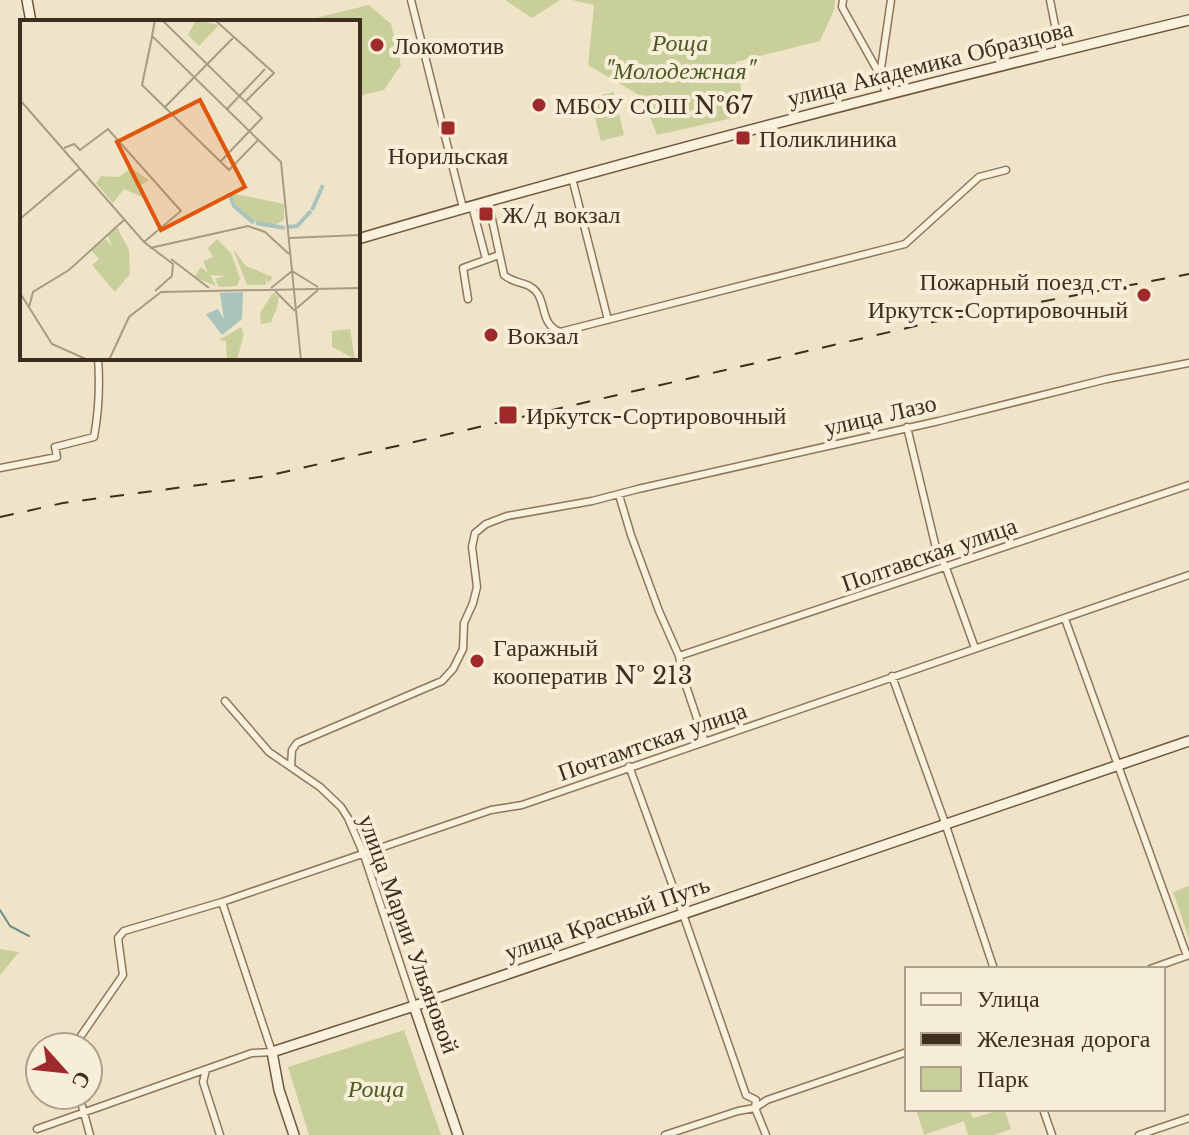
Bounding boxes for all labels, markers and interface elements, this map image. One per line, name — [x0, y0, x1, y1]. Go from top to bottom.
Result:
street label: улица Академика Образцова — [784, 13, 1076, 113]
inset map — [20, 20, 360, 360]
park label: Роща "Молодежная" — [605, 28, 758, 85]
place label: Локомотив — [393, 31, 504, 60]
marker: Локомотив — [368, 36, 386, 54]
place label: МБОУ СОШ №67 — [555, 91, 754, 120]
marker: МБОУ СОШ №67 — [530, 96, 548, 114]
marker: Норильская — [439, 119, 457, 137]
place label: Поликлиника — [759, 124, 897, 153]
marker: Поликлиника — [734, 129, 752, 147]
place label: Норильская — [388, 141, 508, 170]
place label: Ж/д вокзал — [502, 200, 620, 229]
marker: Ж/д вокзал — [477, 205, 495, 223]
place label: Пожарный поезд ст. Иркутск-Сортировочный — [868, 267, 1128, 324]
marker: Пожарный поезд ст. Иркутск-Сортировочный — [1135, 286, 1153, 304]
place label: Вокзал — [507, 321, 579, 350]
marker: Вокзал — [482, 326, 500, 344]
street label: улица Лазо — [821, 388, 939, 442]
place label: Иркутск-Сортировочный — [526, 401, 786, 430]
marker: Иркутск-Сортировочный — [497, 404, 519, 426]
street label: Полтавская улица — [838, 510, 1021, 598]
place label: Гаражный кооператив № 213 — [493, 633, 693, 690]
marker: Гаражный кооператив № 213 — [468, 652, 486, 670]
street label: Почтамтская улица — [554, 695, 751, 787]
street label: улица Марии Ульяновой — [352, 811, 466, 1057]
street label: улица Красный Путь — [501, 869, 713, 967]
legend — [905, 967, 1165, 1111]
text: Улица — [977, 984, 1040, 1013]
text: Железная дорога — [977, 1024, 1151, 1053]
north arrow — [24, 1031, 104, 1111]
text: Парк — [977, 1064, 1029, 1093]
text: С — [66, 1067, 97, 1093]
park label: Роща — [347, 1074, 404, 1103]

